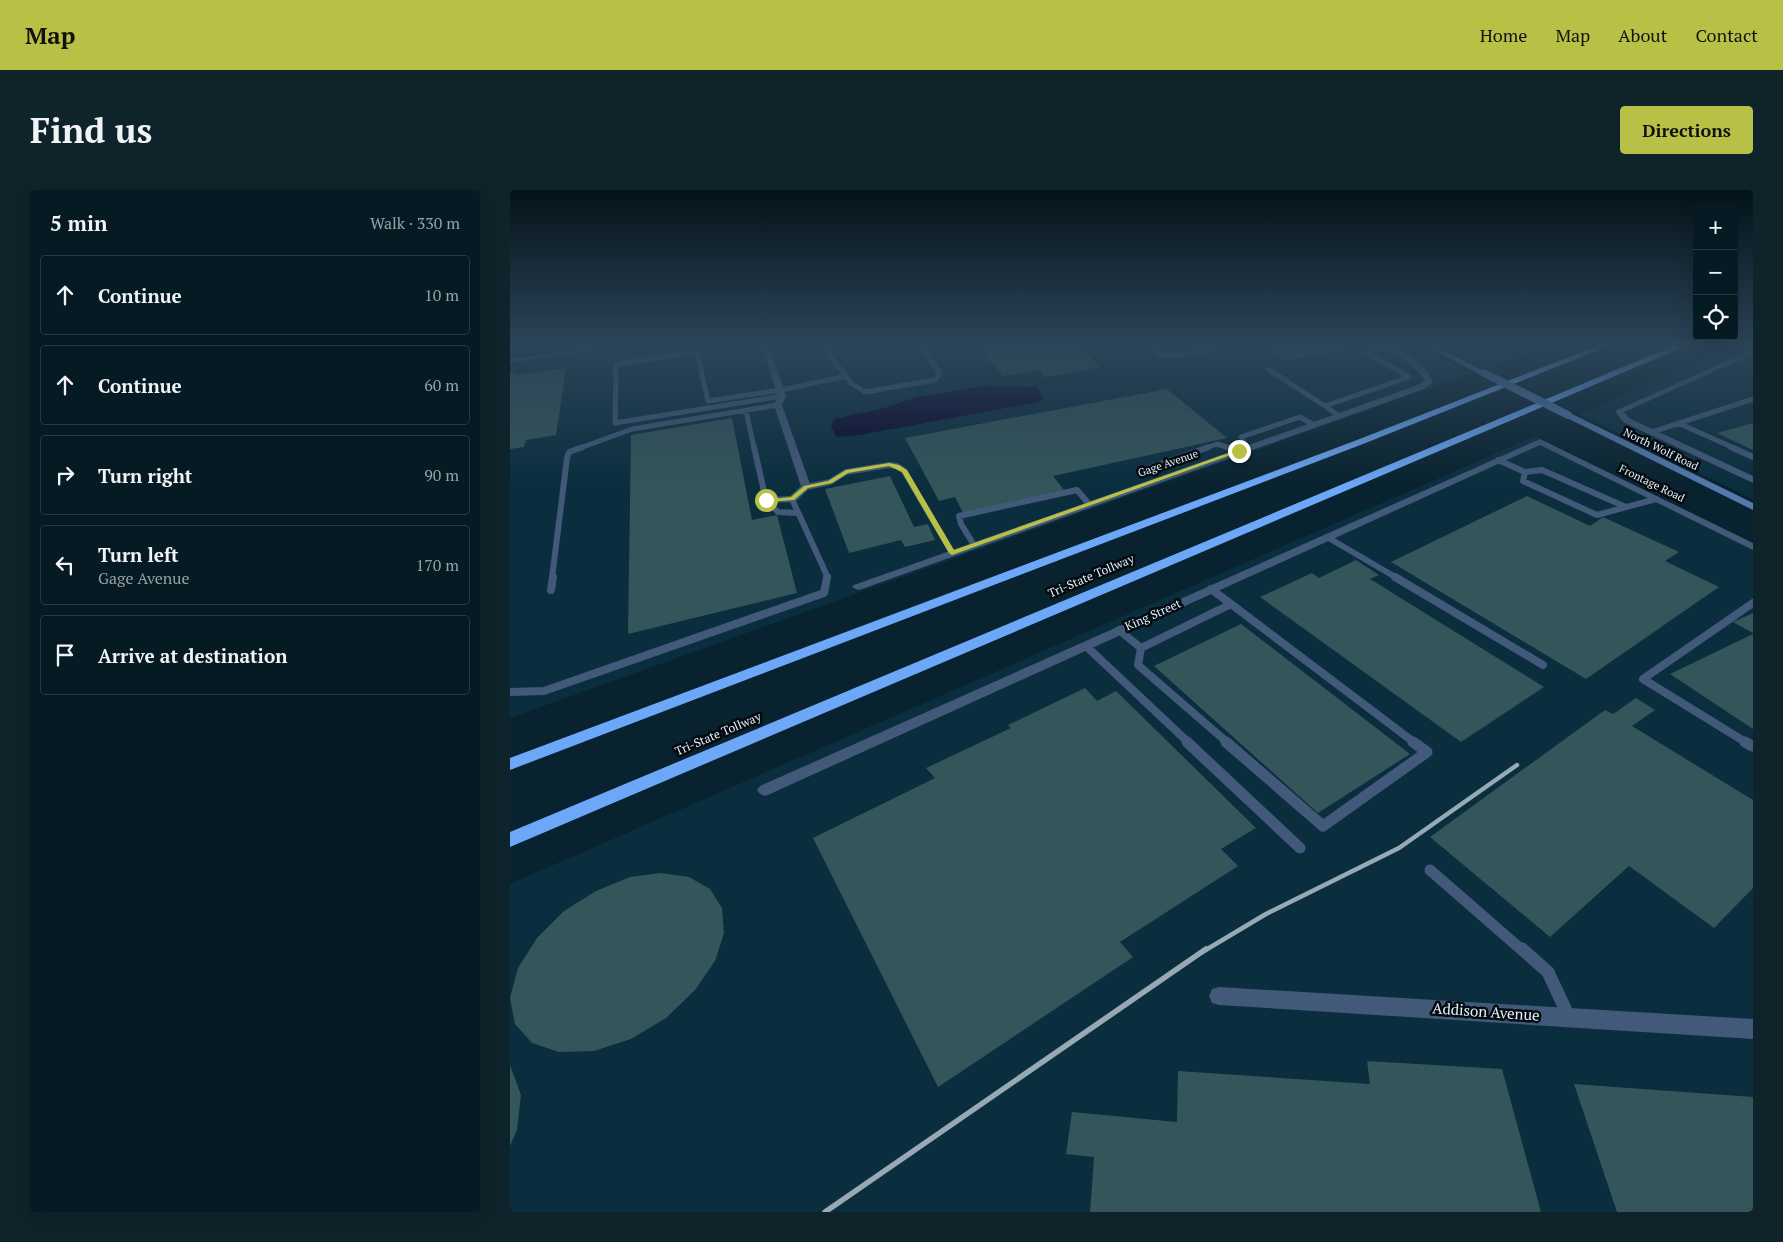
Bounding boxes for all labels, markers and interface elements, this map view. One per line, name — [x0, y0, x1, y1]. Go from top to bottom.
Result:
text: Map — [25, 19, 75, 51]
text: Home — [1480, 23, 1527, 47]
text: Map — [1555, 23, 1590, 47]
text: About — [1618, 23, 1667, 47]
text: Contact — [1695, 23, 1758, 47]
button: Directions — [1620, 106, 1753, 154]
text: Find us — [30, 107, 152, 153]
map controls — [1693, 205, 1738, 340]
button: + — [1693, 205, 1738, 250]
text: 5 min — [50, 209, 107, 237]
text: Walk · 330 m — [370, 212, 460, 234]
button: − — [1693, 250, 1738, 295]
icon: ahead — [51, 281, 79, 309]
text: Continue — [98, 283, 182, 308]
text: 10 m — [424, 284, 459, 306]
button: locate — [1693, 295, 1738, 340]
icon: ahead — [51, 371, 79, 399]
text: Continue — [98, 373, 182, 398]
text: 60 m — [424, 374, 459, 396]
street label: North Wolf Road — [1621, 425, 1701, 473]
route end — [1228, 440, 1251, 463]
street label: Gage Avenue — [1136, 446, 1200, 480]
icon: right — [51, 461, 79, 489]
street label: Frontage Road — [1617, 461, 1687, 505]
text: Turn right — [98, 463, 192, 488]
text: 90 m — [424, 464, 459, 486]
route start — [755, 489, 778, 512]
text: Turn left — [98, 542, 179, 567]
street label: Tri-State Tollway — [1045, 550, 1137, 600]
icon: left — [51, 551, 79, 579]
text: 170 m — [416, 554, 459, 576]
text: Gage Avenue — [98, 567, 190, 589]
street label: King Street — [1122, 595, 1184, 634]
icon: arrive — [51, 641, 79, 669]
text: Arrive at destination — [98, 643, 287, 668]
street label: Tri-State Tollway — [672, 708, 764, 758]
street label: Addison Avenue — [1432, 997, 1540, 1025]

